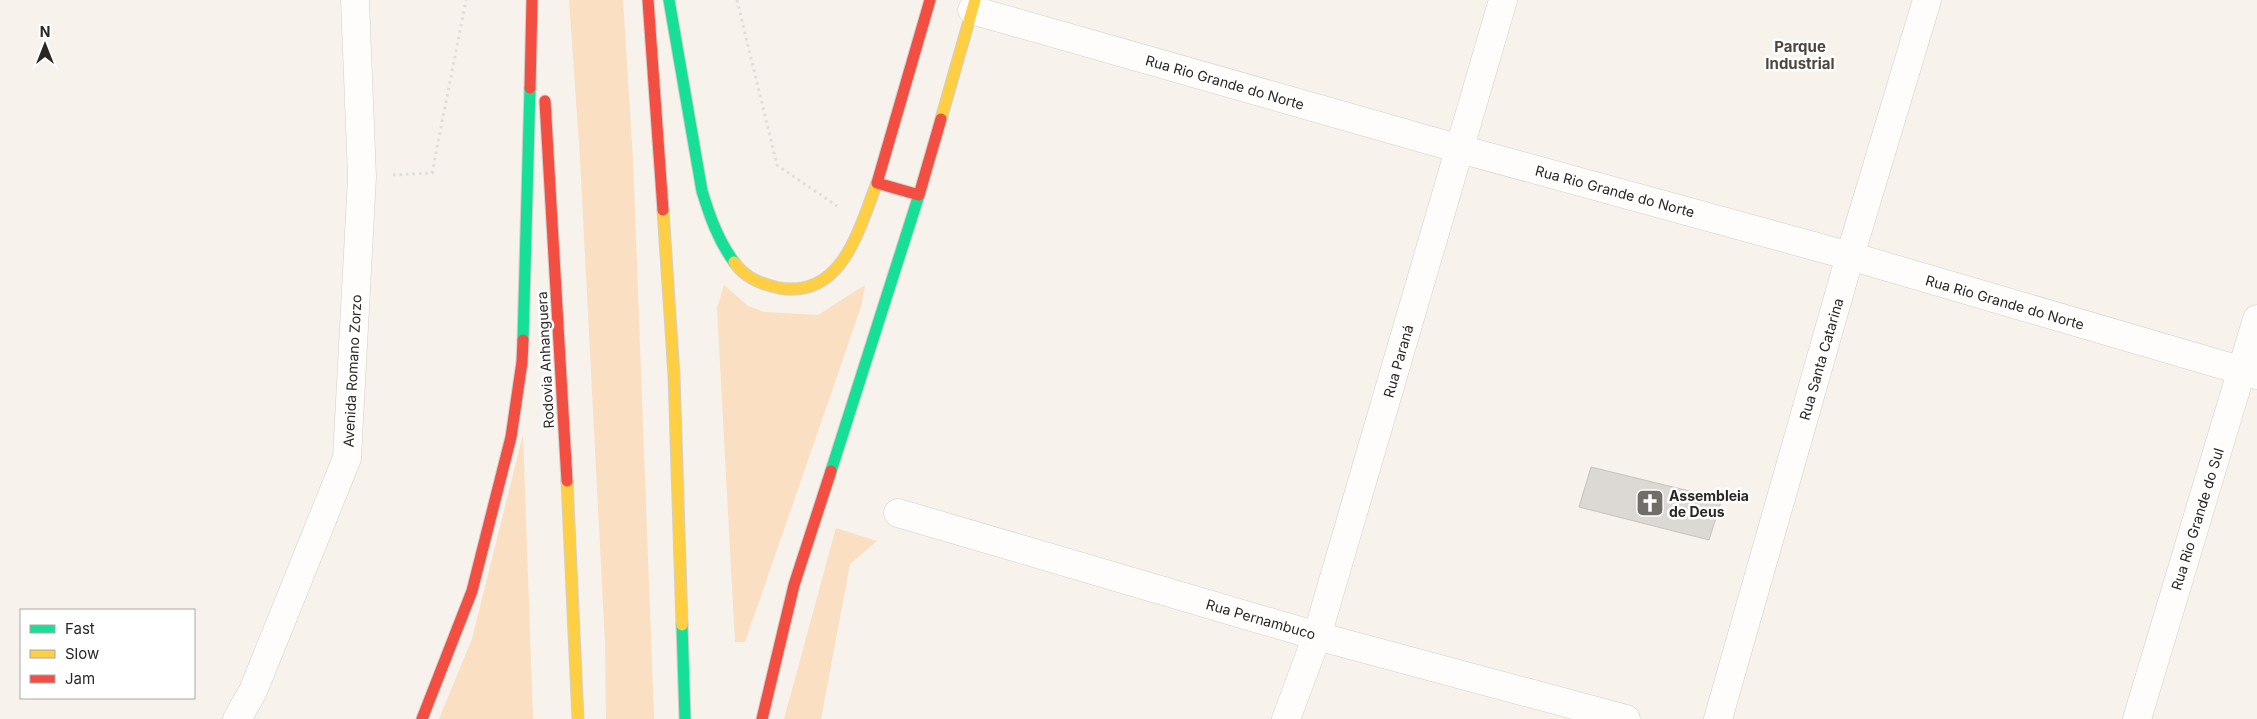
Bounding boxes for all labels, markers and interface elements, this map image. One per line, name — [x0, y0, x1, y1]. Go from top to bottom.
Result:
north arrow — [20, 20, 70, 70]
text: N — [40, 23, 50, 40]
district label: Parque Industrial — [1765, 37, 1835, 73]
street label: Rua Rio Grande do Norte — [1144, 51, 1306, 113]
street label: Rua Rio Grande do Norte — [1533, 162, 1697, 220]
street label: Rua Rio Grande do Norte — [1924, 271, 2086, 333]
street label: Rodovia Anhanguera — [533, 291, 557, 429]
street label: Avenida Romano Zorzo — [340, 294, 364, 448]
street label: Rua Santa Catarina — [1795, 296, 1847, 422]
street label: Rua Paraná — [1379, 323, 1417, 399]
street label: Rua Rio Grande do Sul — [2167, 446, 2227, 592]
place label: Assembleia de Deus — [1669, 487, 1749, 520]
church icon: Assembleia de Deus — [1635, 488, 1665, 518]
street label: Rua Pernambuco — [1204, 595, 1318, 643]
legend — [20, 609, 195, 699]
text: Fast — [65, 619, 95, 638]
text: Slow — [65, 644, 99, 663]
text: Jam — [65, 669, 95, 688]

